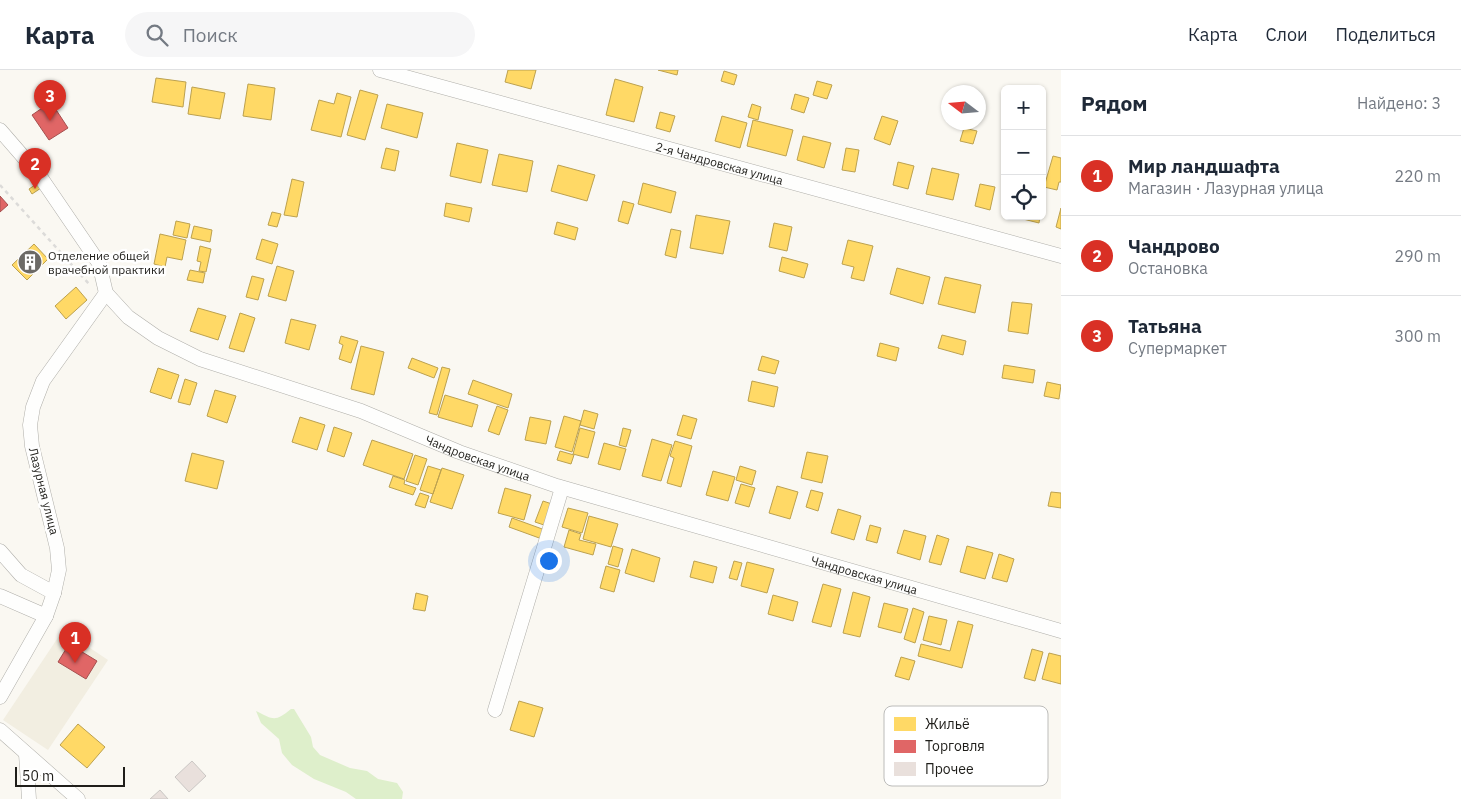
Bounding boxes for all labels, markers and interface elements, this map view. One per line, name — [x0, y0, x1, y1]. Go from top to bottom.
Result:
search box — [125, 12, 475, 57]
text: Карта — [25, 19, 95, 51]
icon: search — [143, 21, 171, 49]
text: Поиск — [183, 23, 238, 47]
text: Карта — [1188, 23, 1238, 46]
text: Слои — [1266, 23, 1308, 46]
text: Поделиться — [1336, 23, 1436, 46]
pin: 3 — [34, 80, 66, 121]
north arrow — [941, 85, 986, 130]
map controls — [1001, 85, 1046, 220]
button: + — [1001, 85, 1046, 130]
text: Рядом — [1081, 89, 1148, 117]
text: Найдено: 3 — [1357, 93, 1441, 113]
button: − — [1001, 130, 1046, 175]
street label: 2-я Чандровская улица — [654, 138, 786, 187]
pin: 2 — [19, 148, 51, 189]
text: Мир ландшафта — [1128, 154, 1280, 178]
text: 1 — [1092, 166, 1102, 186]
text: 220 m — [1394, 166, 1441, 186]
button: locate — [1001, 175, 1046, 220]
text: Магазин · Лазурная улица — [1128, 178, 1324, 198]
text: Чандрово — [1128, 234, 1220, 258]
text: 2 — [1092, 246, 1102, 266]
text: 290 m — [1394, 246, 1441, 266]
place label: Отделение общей врачебной практики — [48, 248, 165, 277]
building icon: Отделение общей врачебной практики — [17, 249, 43, 275]
text: Остановка — [1128, 258, 1208, 278]
text: Татьяна — [1128, 314, 1202, 338]
text: 3 — [1092, 326, 1102, 346]
text: 300 m — [1394, 326, 1441, 346]
text: Супермаркет — [1128, 338, 1227, 358]
street label: Чандровская улица — [423, 431, 533, 484]
street label: Лазурная улица — [26, 446, 62, 537]
your location — [536, 548, 562, 574]
street label: Чандровская улица — [809, 552, 920, 597]
pin: 1 — [59, 622, 91, 663]
legend — [884, 706, 1048, 786]
text: Жильё — [925, 715, 970, 733]
text: Торговля — [925, 737, 985, 755]
text: Прочее — [925, 760, 974, 778]
scale bar — [15, 764, 125, 787]
text: 50 m — [22, 767, 54, 785]

